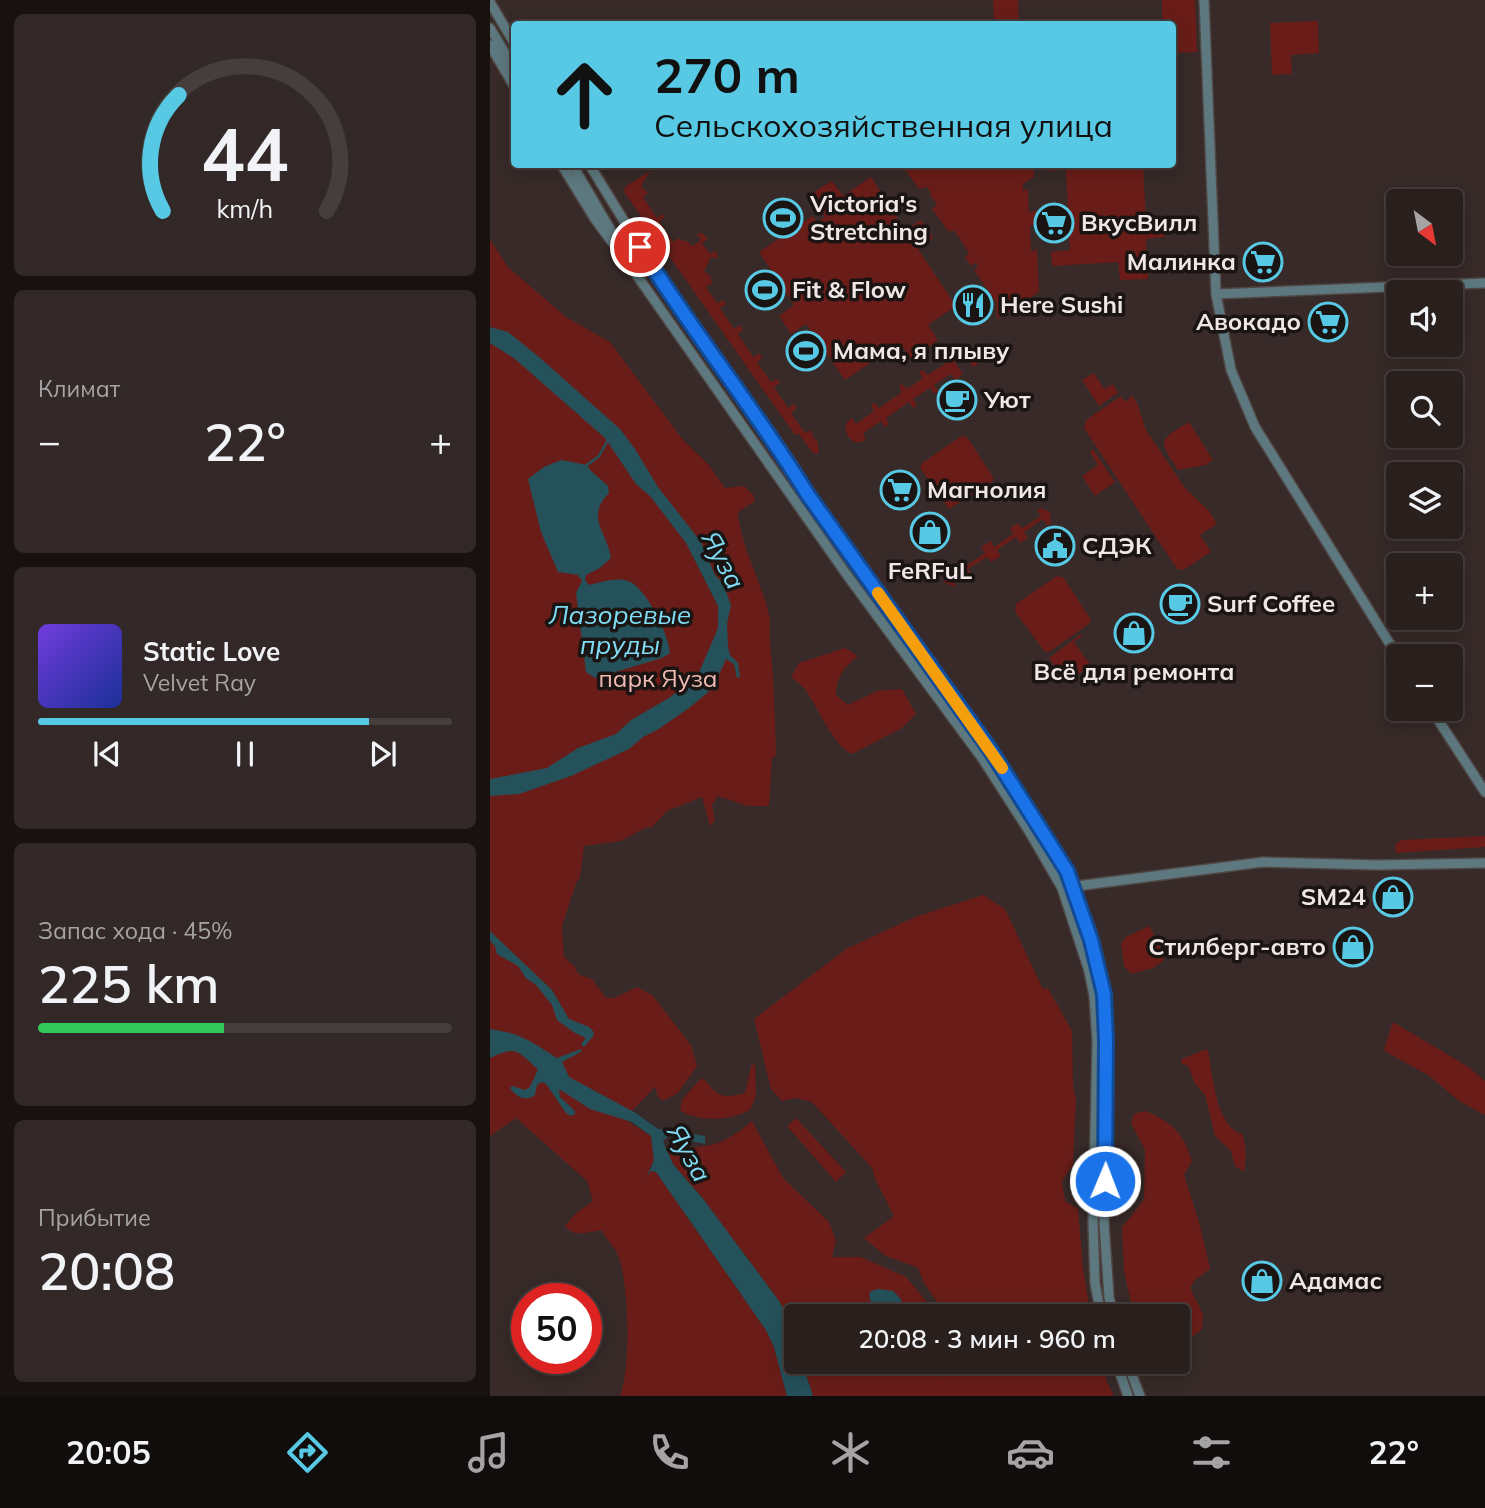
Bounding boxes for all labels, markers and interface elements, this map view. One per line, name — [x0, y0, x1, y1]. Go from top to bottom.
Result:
text: 270 m — [654, 44, 800, 105]
icon: ahead — [539, 49, 630, 140]
text: Сельскохозяйственная улица — [654, 105, 1113, 145]
text: 44 — [201, 109, 289, 200]
place label: Victoria's Stretching — [809, 188, 928, 246]
north arrow — [1386, 189, 1463, 266]
map controls — [1386, 189, 1463, 721]
text: km/h — [217, 193, 273, 224]
sports icon: Victoria's Stretching — [762, 197, 804, 239]
supermarket icon: ВкусВилл — [1033, 202, 1075, 244]
place label: ВкусВилл — [1081, 207, 1197, 237]
pin — [610, 217, 670, 277]
icon: arrive — [621, 228, 659, 266]
supermarket icon: Малинка — [1242, 241, 1284, 283]
place label: Малинка — [1127, 246, 1236, 276]
sports icon: Fit & Flow — [744, 269, 786, 311]
place label: Fit & Flow — [792, 274, 906, 304]
button: sound — [1386, 280, 1463, 357]
restaurant icon: Here Sushi — [952, 284, 994, 326]
place label: Here Sushi — [1000, 289, 1123, 319]
supermarket icon: Авокадо — [1307, 301, 1349, 343]
place label: Авокадо — [1196, 306, 1301, 336]
sports icon: Мама, я плыву — [785, 330, 827, 372]
place label: Мама, я плыву — [833, 335, 1010, 365]
button: search — [1386, 371, 1463, 448]
text: Климат — [38, 374, 120, 403]
cafe icon: Уют — [936, 379, 978, 421]
place label: Уют — [983, 384, 1031, 414]
text: 22° — [204, 409, 286, 474]
text: − — [38, 417, 61, 465]
text: + — [429, 417, 452, 465]
button: layers — [1386, 462, 1463, 539]
supermarket icon: Магнолия — [879, 469, 921, 511]
place label: Магнолия — [927, 474, 1047, 504]
shop icon: FeRFuL — [909, 511, 951, 553]
water label: Яуза — [694, 524, 752, 594]
public building icon: СДЭК — [1034, 525, 1076, 567]
place label: СДЭК — [1082, 530, 1152, 560]
button: + — [1386, 553, 1463, 630]
place label: FeRFuL — [888, 555, 972, 585]
cafe icon: Surf Coffee — [1159, 583, 1201, 625]
place label: Surf Coffee — [1207, 588, 1335, 618]
water label: Лазоревые пруды — [548, 598, 691, 661]
shop icon: Всё для ремонта — [1113, 612, 1155, 654]
text: Static Love — [143, 635, 280, 668]
button: − — [1386, 644, 1463, 721]
place label: Всё для ремонта — [1034, 656, 1234, 686]
park label: парк Яуза — [598, 663, 718, 693]
text: Velvet Ray — [143, 668, 256, 697]
icon: previous — [88, 735, 126, 773]
icon: pause — [226, 735, 264, 773]
icon: next — [364, 735, 402, 773]
shop icon: SM24 — [1372, 876, 1414, 918]
place label: SM24 — [1301, 881, 1366, 911]
text: Запас хода · 45% — [38, 916, 233, 945]
shop icon: Стилберг-авто — [1332, 926, 1374, 968]
place label: Стилберг-авто — [1148, 931, 1326, 961]
text: 225 km — [38, 951, 219, 1016]
water label: Яуза — [660, 1117, 719, 1187]
position arrow — [1068, 1144, 1142, 1218]
text: Прибытие — [38, 1203, 151, 1232]
text: 20:08 — [38, 1238, 175, 1303]
shop icon: Адамас — [1241, 1260, 1283, 1302]
place label: Адамас — [1289, 1265, 1382, 1295]
speed limit sign: 50 — [511, 1283, 602, 1374]
text: 20:08 · 3 мин · 960 m — [858, 1322, 1116, 1355]
icon: directions — [283, 1428, 332, 1477]
icon: music — [464, 1428, 513, 1477]
icon: phone — [645, 1428, 694, 1477]
icon: climate — [826, 1428, 875, 1477]
icon: car — [1006, 1428, 1055, 1477]
icon: filters — [1187, 1428, 1236, 1477]
text: 20:05 — [66, 1432, 151, 1472]
text: 22° — [1368, 1432, 1419, 1472]

